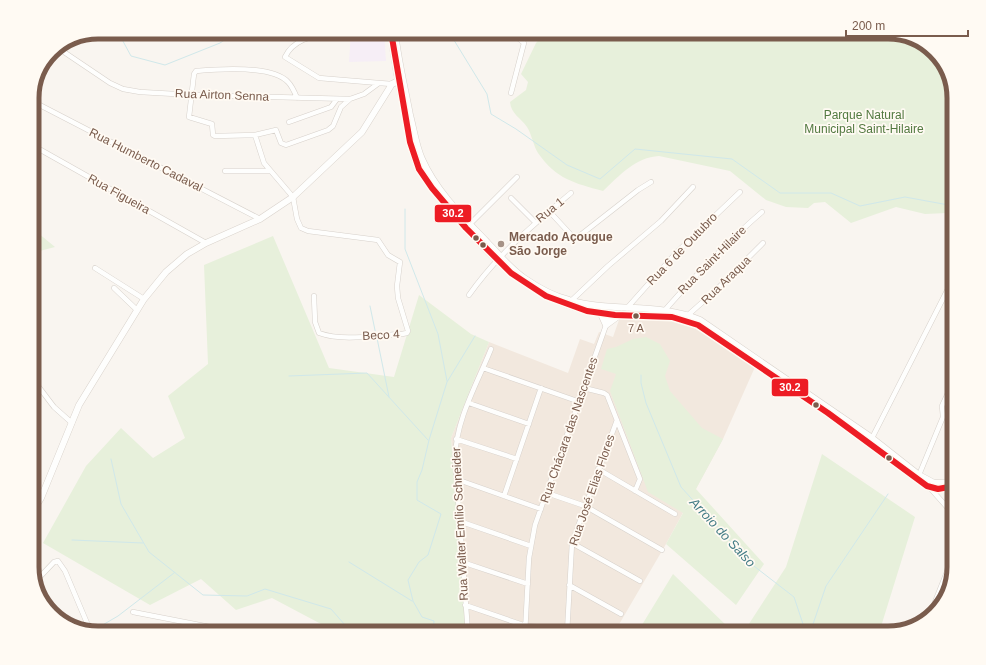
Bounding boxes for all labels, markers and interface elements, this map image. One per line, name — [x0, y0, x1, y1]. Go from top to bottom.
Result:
scale bar — [846, 12, 968, 38]
text: 200 m — [852, 19, 885, 33]
street label: Rua Airton Senna — [175, 86, 270, 104]
park label: Parque Natural Municipal Saint-Hilaire — [804, 108, 924, 136]
street label: Rua Humberto Cadaval — [87, 125, 205, 195]
street label: Rua Figueira — [86, 171, 153, 217]
street label: Rua 1 — [533, 194, 567, 226]
line badge: 30.2 — [434, 204, 472, 223]
text: 30.2 — [442, 207, 464, 219]
street label: Rua 6 de Outubro — [644, 210, 720, 288]
street label: Rua Saint-Hilaire — [675, 223, 749, 297]
place label: Mercado Açougue São Jorge — [509, 230, 613, 258]
unlabelled marker — [471, 233, 481, 243]
marker: Mercado Açougue São Jorge — [496, 239, 506, 249]
unlabelled marker — [478, 240, 488, 250]
street label: Rua Araqua — [698, 253, 754, 307]
marker: 7 A — [631, 311, 641, 321]
place label: 7 A — [628, 322, 645, 334]
street label: Beco 4 — [362, 327, 400, 343]
street label: Rua Chácara das Nascentes — [537, 355, 601, 505]
line badge: 30.2 — [771, 378, 809, 397]
text: 30.2 — [779, 381, 801, 393]
unlabelled marker — [811, 400, 821, 410]
street label: Rua José Elias Flores — [566, 433, 618, 547]
street label: Rua Walter Emílio Schneider — [449, 447, 471, 601]
unlabelled marker — [884, 453, 894, 463]
water label: Arroio do Salso — [686, 494, 758, 570]

